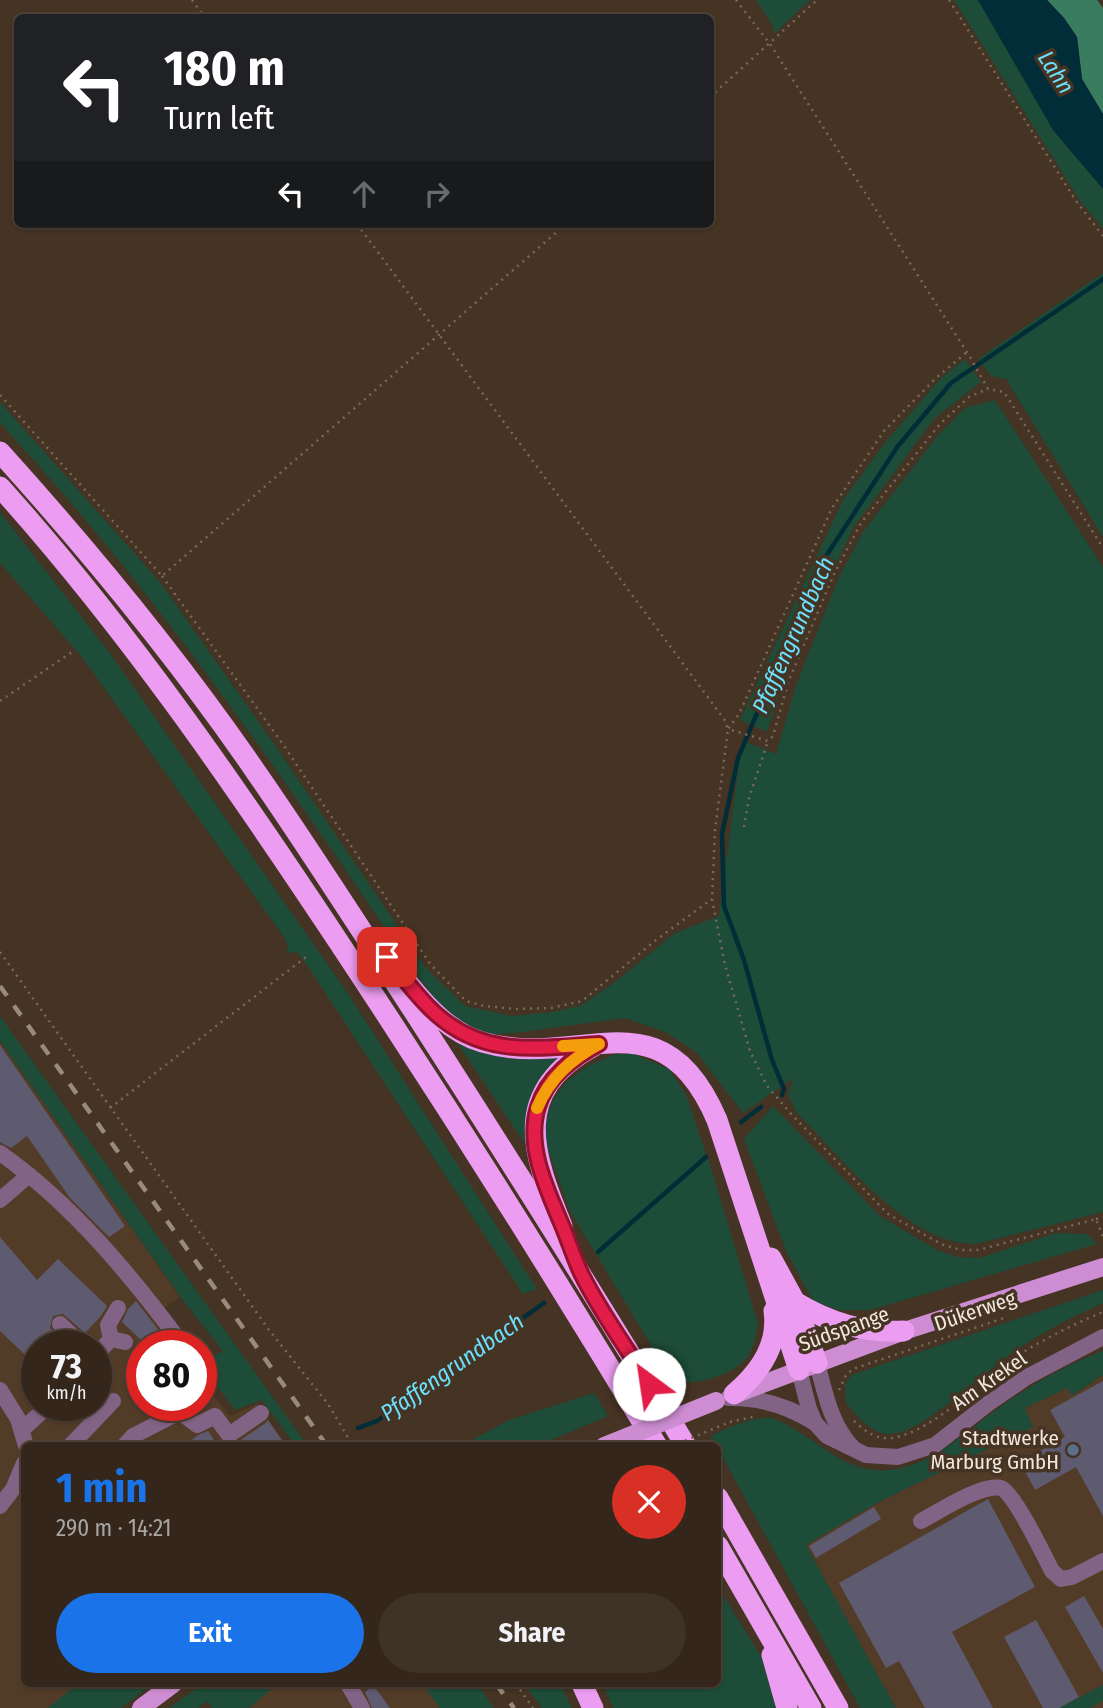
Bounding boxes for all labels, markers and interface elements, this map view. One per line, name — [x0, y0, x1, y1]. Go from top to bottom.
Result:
text: 180 m — [164, 39, 285, 98]
icon: left — [49, 42, 140, 133]
water label: Lahn — [1032, 45, 1080, 99]
text: Turn left — [164, 99, 274, 137]
icon: left — [272, 175, 310, 213]
icon: ahead — [345, 175, 383, 213]
icon: right — [418, 175, 456, 213]
water label: Pfaffengrundbach — [746, 552, 840, 718]
pin — [357, 927, 417, 987]
icon: arrive — [368, 938, 406, 976]
street label: Dükerweg — [931, 1285, 1019, 1337]
street label: Südspange — [795, 1301, 893, 1357]
water label: Pfaffengrundbach — [375, 1307, 529, 1427]
speed limit sign: 80 — [126, 1330, 217, 1421]
text: 73 — [51, 1345, 82, 1387]
street label: Am Krekel — [946, 1345, 1032, 1416]
position arrow — [612, 1347, 686, 1421]
text: km/h — [46, 1382, 87, 1404]
place label: Stadtwerke Marburg GmbH — [930, 1425, 1059, 1475]
marker: Stadtwerke Marburg GmbH — [1065, 1442, 1081, 1458]
text: 1 min — [56, 1463, 147, 1513]
button: close — [612, 1465, 686, 1539]
text: 290 m · 14:21 — [56, 1514, 172, 1542]
button: Exit — [56, 1593, 364, 1673]
button: Share — [378, 1593, 686, 1673]

